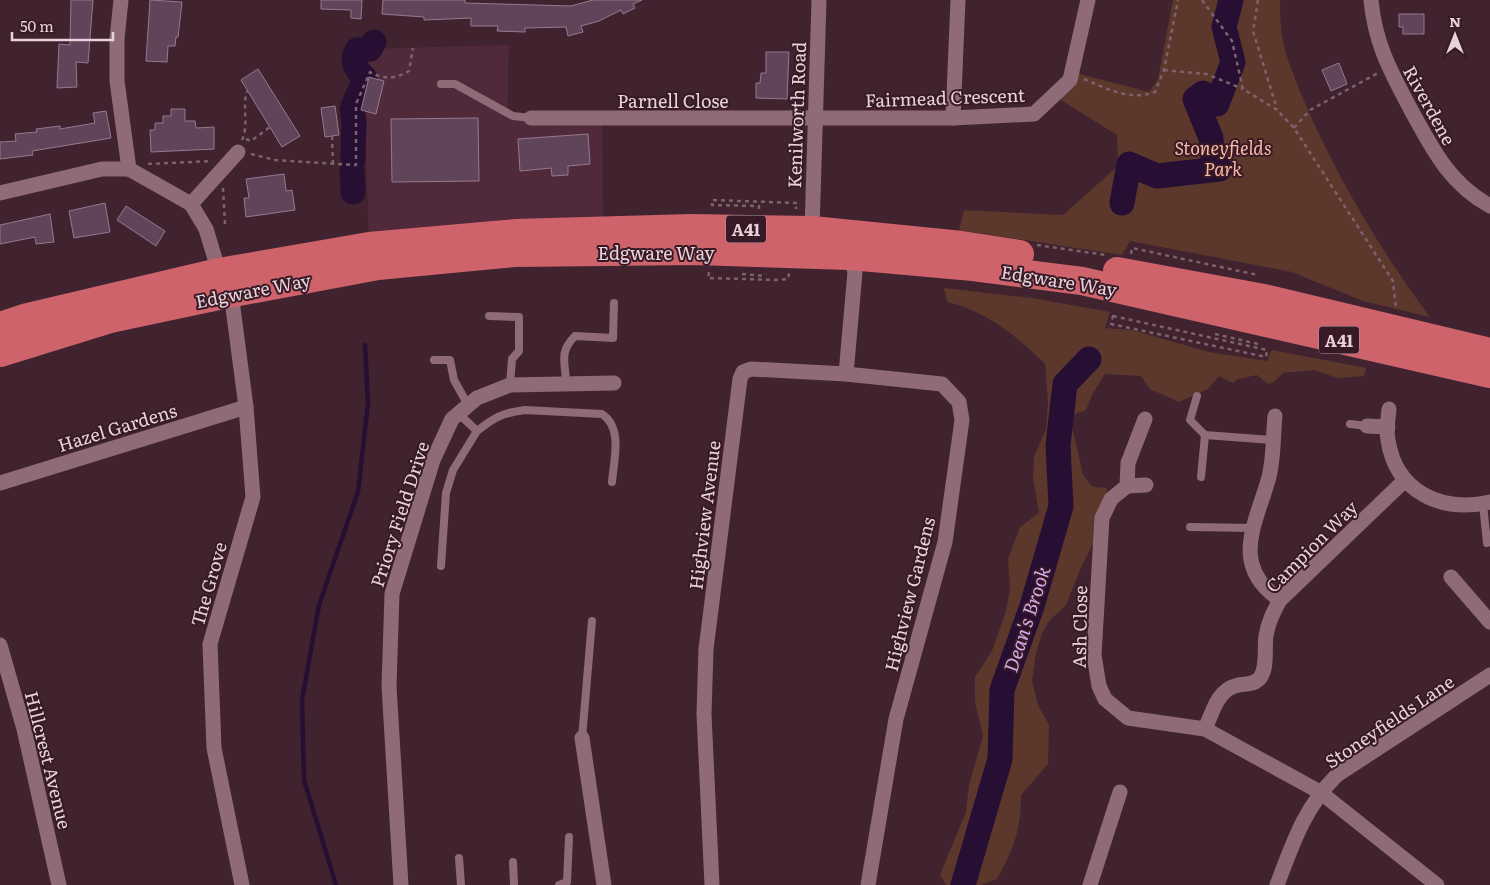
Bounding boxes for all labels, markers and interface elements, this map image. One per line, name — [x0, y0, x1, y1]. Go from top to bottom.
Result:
scale bar — [12, 10, 114, 42]
north arrow — [1430, 10, 1480, 60]
text: N — [1449, 11, 1461, 31]
text: 50 m — [20, 14, 54, 37]
street label: Kenilworth Road — [780, 41, 812, 189]
street label: Riverdene — [1397, 60, 1463, 150]
street label: Fairmead Crescent — [864, 81, 1026, 113]
street label: Parnell Close — [617, 87, 729, 114]
park label: Stoneyfields Park — [1174, 134, 1272, 182]
road number: A41 — [726, 215, 766, 242]
street label: Edgware Way — [597, 239, 715, 266]
street label: Edgware Way — [999, 258, 1120, 303]
street label: Edgware Way — [193, 265, 314, 314]
road number: A41 — [1319, 326, 1359, 354]
street label: Hazel Gardens — [54, 396, 180, 458]
street label: Priory Field Drive — [363, 438, 435, 590]
street label: Highview Avenue — [681, 439, 727, 591]
street label: Campion Way — [1259, 493, 1364, 598]
street label: Highview Gardens — [877, 514, 941, 674]
street label: The Grove — [183, 539, 233, 629]
water label: Dean's Brook — [996, 562, 1057, 676]
street label: Ash Close — [1065, 585, 1093, 669]
street label: Stoneyfields Lane — [1319, 668, 1459, 774]
street label: Hillcrest Avenue — [19, 688, 79, 832]

